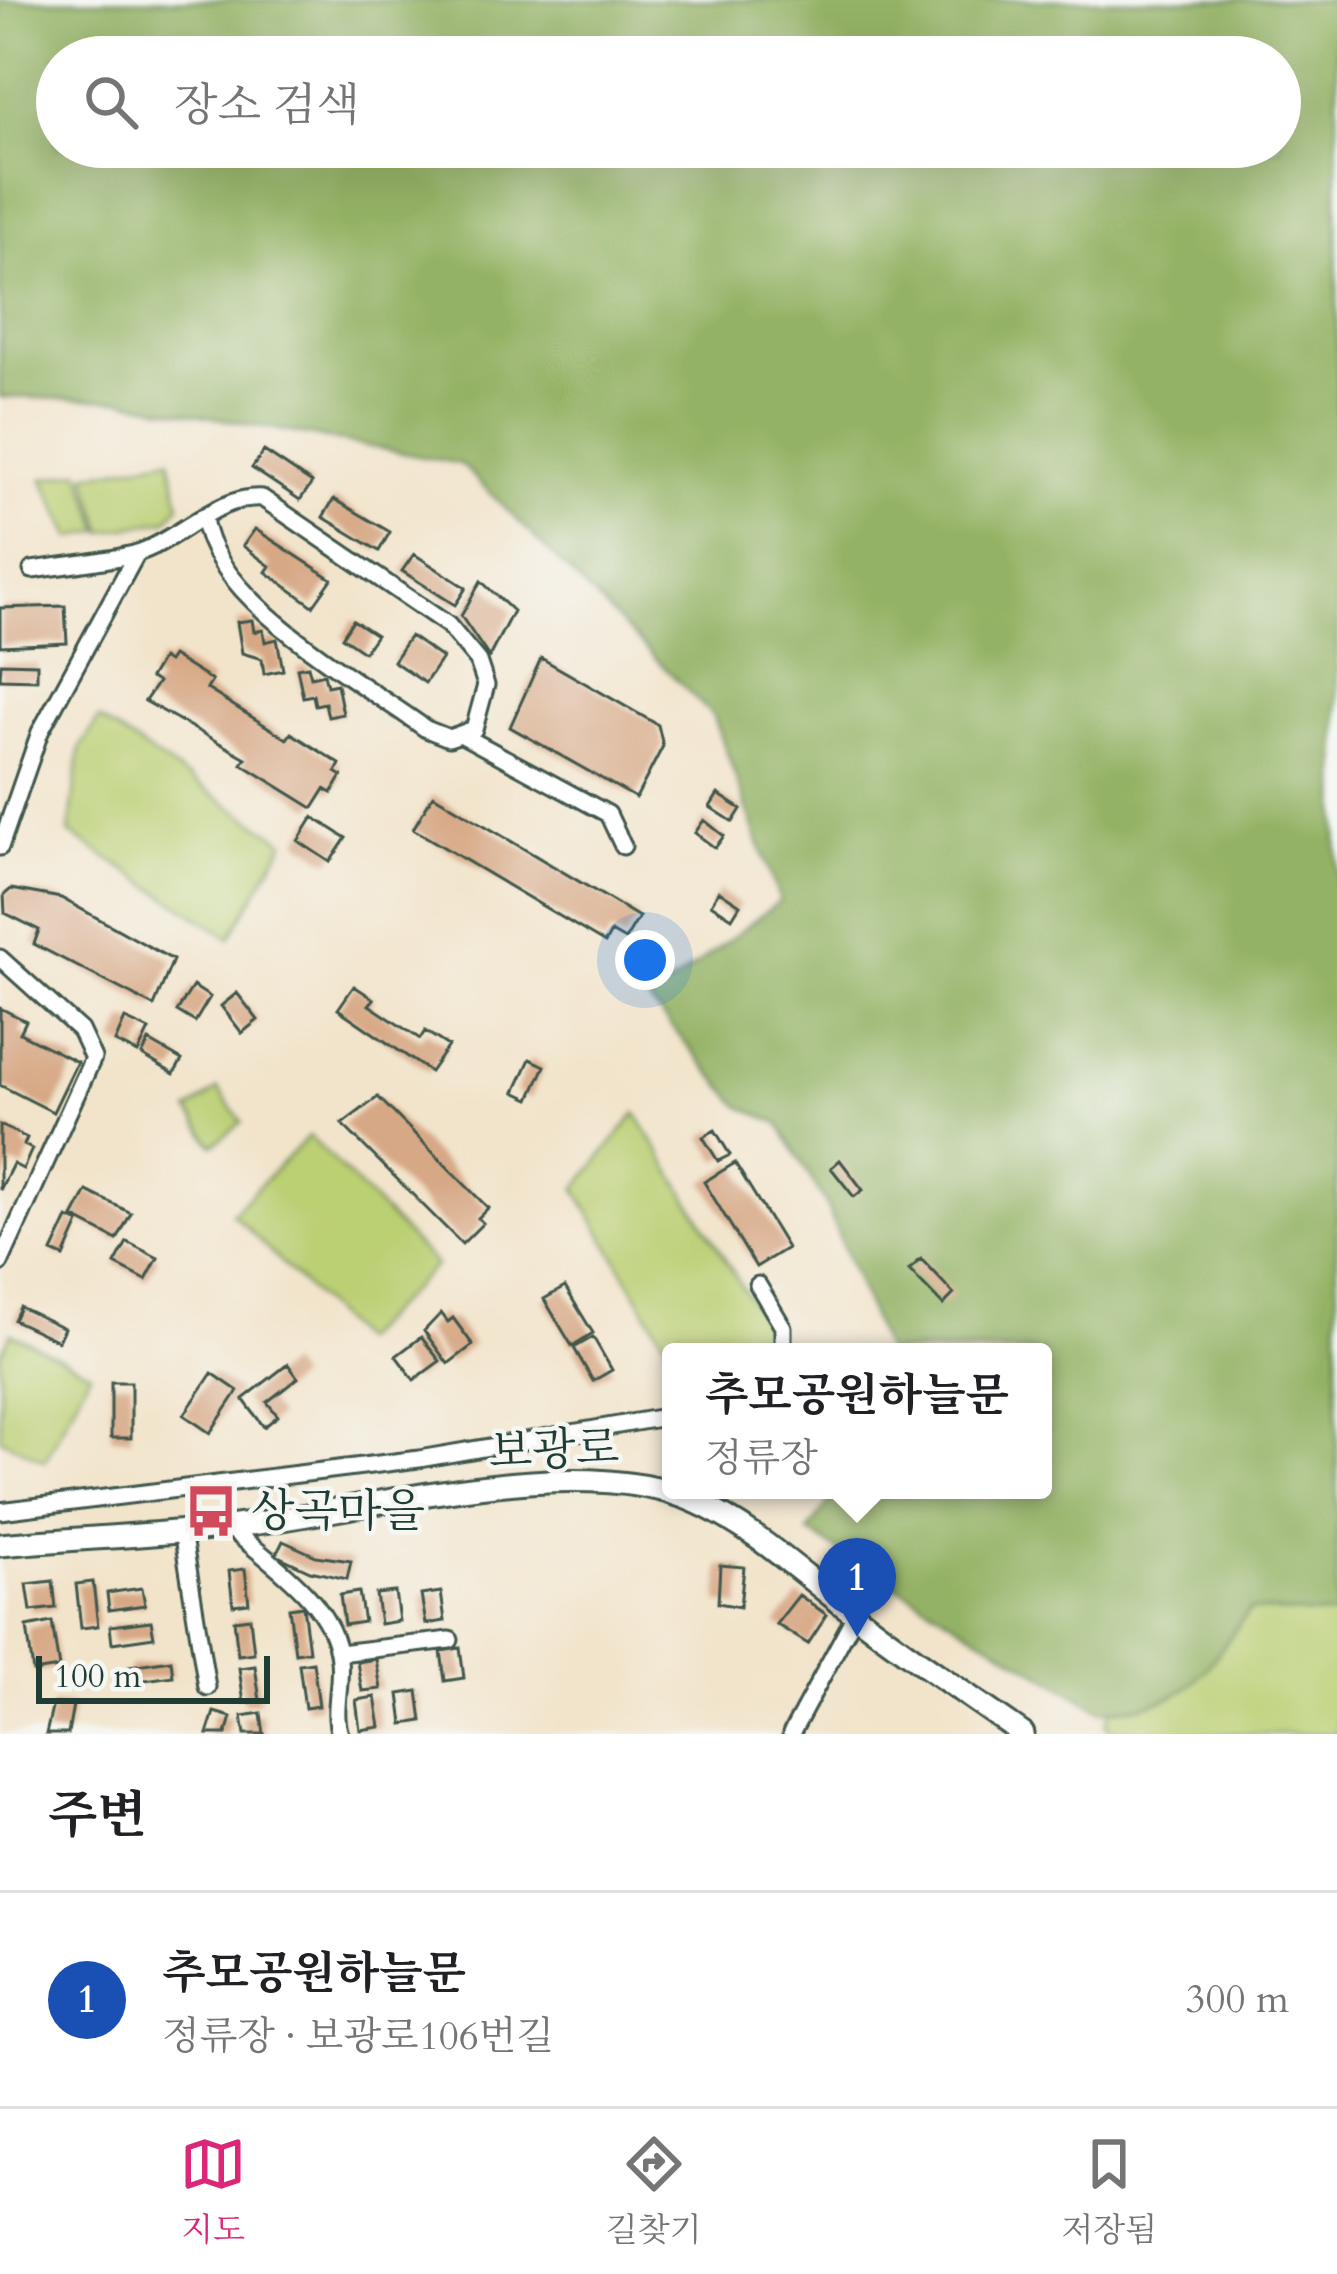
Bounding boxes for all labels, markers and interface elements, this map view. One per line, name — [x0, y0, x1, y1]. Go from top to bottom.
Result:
search box — [36, 36, 1301, 168]
icon: search — [78, 69, 144, 135]
text: 장소 검색 — [174, 75, 360, 136]
your location — [615, 930, 675, 990]
popup — [662, 1343, 1052, 1499]
text: 추모공원하늘문 — [705, 1365, 1009, 1426]
street label: 보광로 — [488, 1417, 620, 1483]
text: 정류장 — [705, 1432, 818, 1485]
place label: 상곡마을 — [251, 1481, 425, 1542]
bus stop icon: 상곡마을 — [182, 1482, 240, 1540]
pin: 1 — [818, 1538, 896, 1637]
scale bar — [36, 1650, 270, 1703]
text: 100 m — [54, 1654, 141, 1699]
text: 주변 — [48, 1781, 147, 1851]
text: 추모공원하늘문 — [162, 1943, 466, 2004]
text: 1 — [77, 1973, 97, 2026]
text: 300 m — [1186, 1973, 1289, 2026]
text: 정류장 · 보광로106번길 — [162, 2010, 554, 2063]
tab: 지도 — [180, 2131, 246, 2253]
tab: 길찾기 — [606, 2131, 702, 2253]
tab: 저장됨 — [1061, 2131, 1157, 2253]

